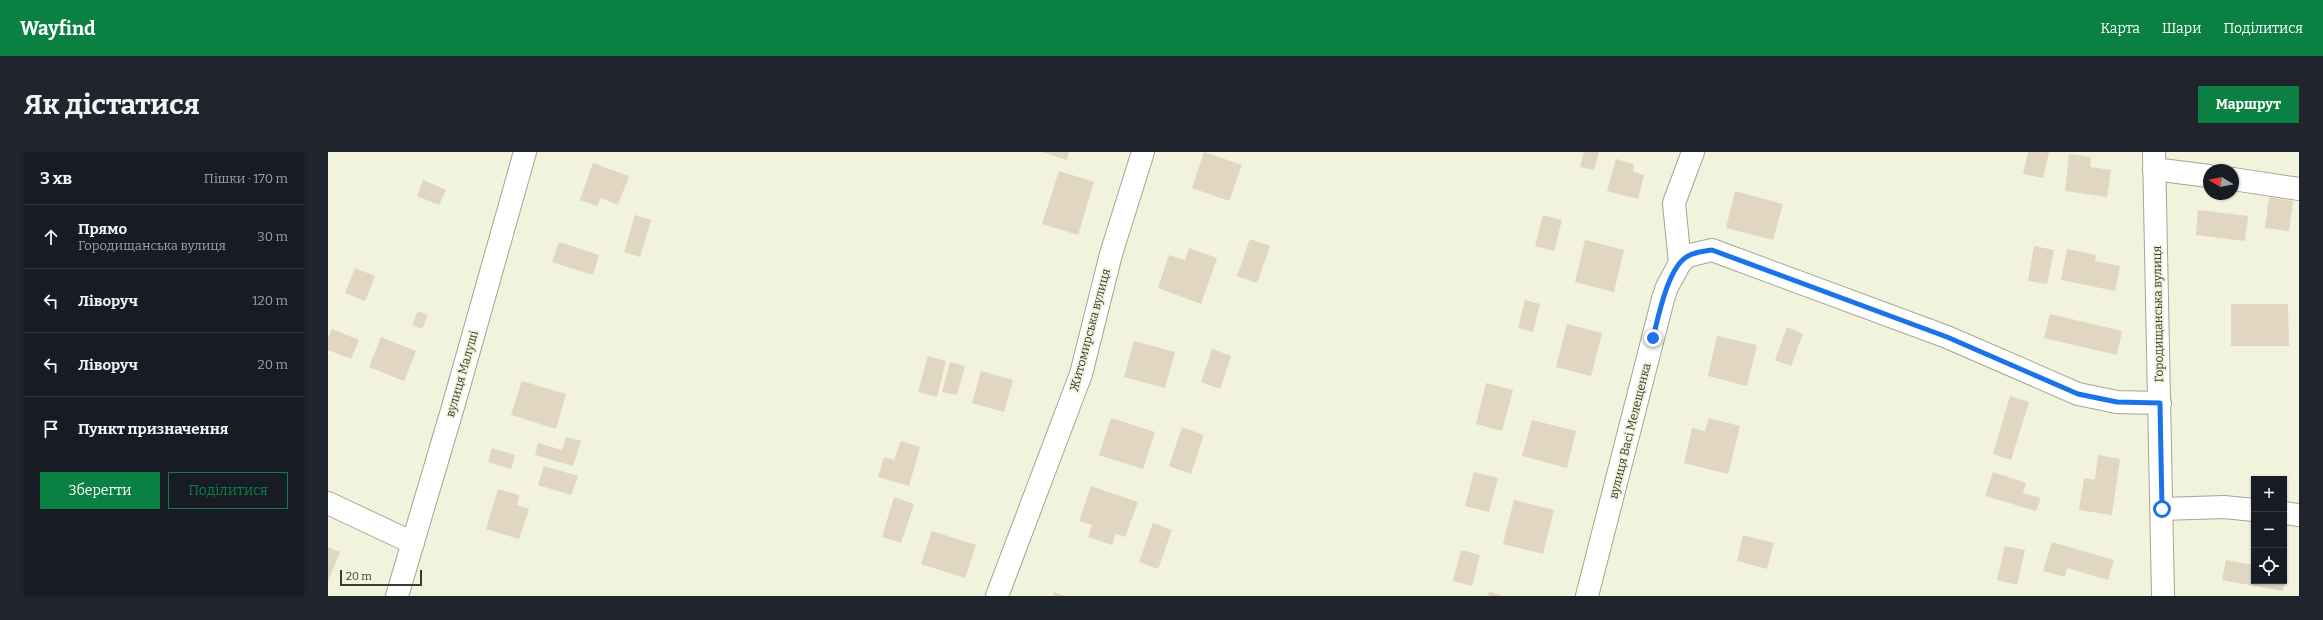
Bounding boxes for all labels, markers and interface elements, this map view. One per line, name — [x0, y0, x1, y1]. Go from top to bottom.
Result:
text: Wayfind — [20, 17, 96, 40]
text: Карта — [2101, 20, 2140, 37]
text: Шари — [2162, 20, 2201, 37]
text: Поділитися — [2223, 20, 2303, 37]
button: Маршрут — [2198, 86, 2299, 123]
text: Як дістатися — [24, 88, 200, 121]
north arrow — [2203, 164, 2239, 200]
text: 3 хв — [40, 168, 72, 189]
text: Пішки · 170 m — [204, 171, 288, 186]
text: Прямо — [78, 220, 127, 238]
icon: ahead — [40, 226, 62, 248]
text: 30 m — [257, 229, 288, 244]
text: Городищанська вулиця — [78, 238, 226, 253]
street label: Городищанська вулиця — [2150, 245, 2166, 382]
street label: Житомирська вулиця — [1067, 267, 1113, 393]
icon: left — [40, 290, 62, 312]
text: Ліворуч — [78, 292, 138, 310]
text: 120 m — [252, 293, 288, 308]
street label: вулиця Малуші — [443, 329, 481, 419]
route end — [1644, 329, 1662, 347]
icon: left — [40, 354, 62, 376]
text: Ліворуч — [78, 356, 138, 374]
text: 20 m — [258, 357, 288, 372]
street label: вулиця Васі Мелещенка — [1606, 361, 1654, 500]
icon: arrive — [40, 418, 62, 440]
text: Пункт призначення — [78, 420, 228, 438]
button: Зберегти — [40, 472, 160, 509]
button: Поділитися — [168, 472, 288, 509]
map controls — [2251, 476, 2287, 584]
button: + — [2251, 476, 2287, 512]
route start — [2153, 500, 2171, 518]
button: − — [2251, 512, 2287, 548]
button: locate — [2251, 548, 2287, 584]
scale bar — [340, 568, 422, 587]
text: 20 m — [346, 570, 372, 583]

